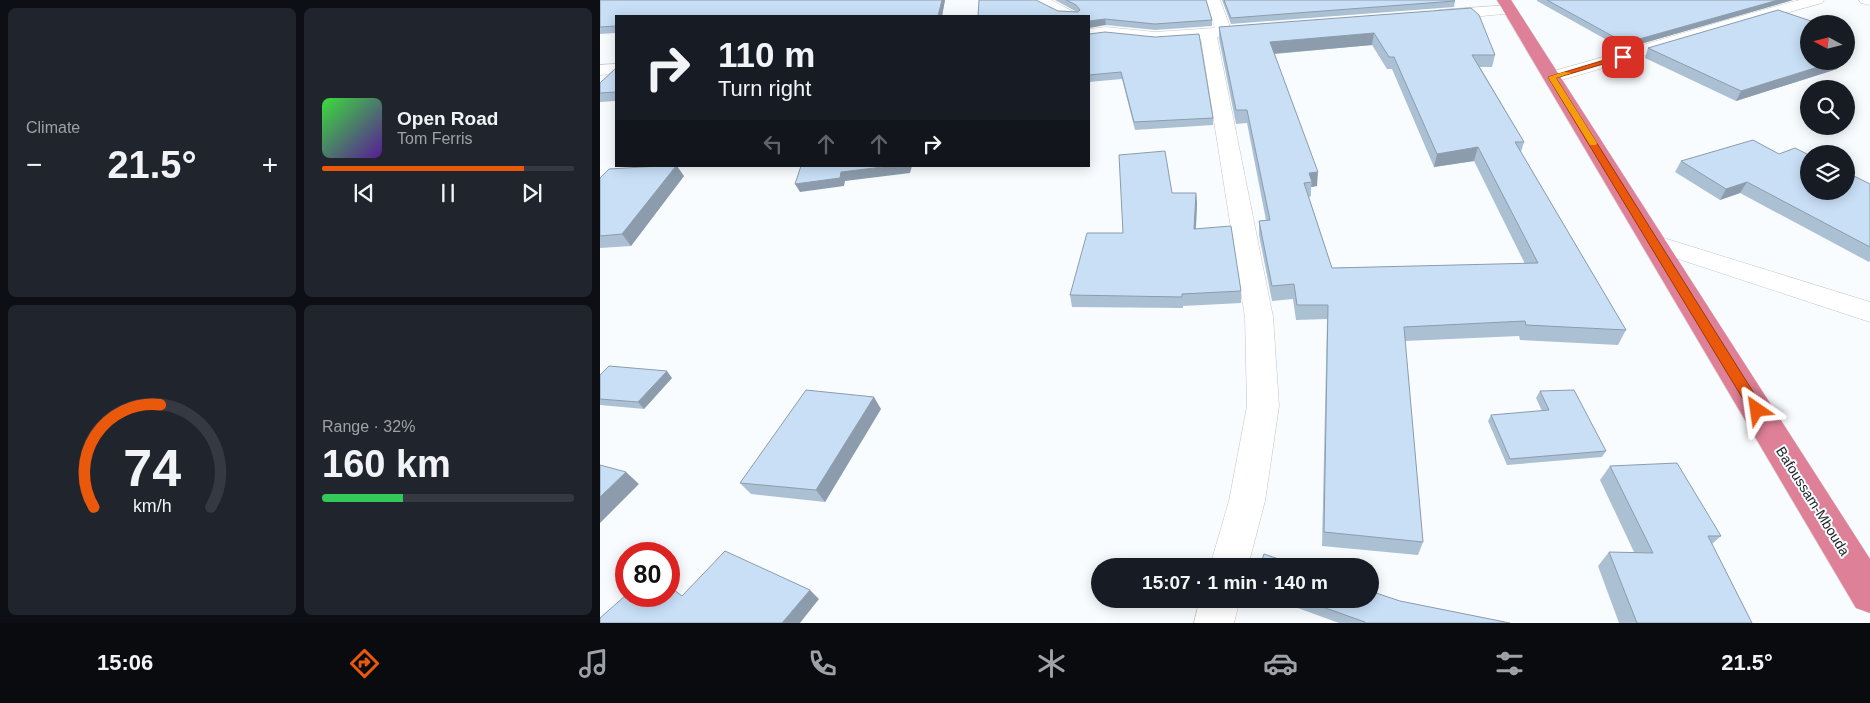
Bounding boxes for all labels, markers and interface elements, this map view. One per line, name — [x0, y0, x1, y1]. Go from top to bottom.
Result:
north arrow — [1800, 15, 1855, 70]
map controls — [1800, 15, 1855, 200]
icon: right — [635, 35, 700, 100]
text: 110 m — [718, 35, 815, 74]
pin — [1602, 36, 1644, 78]
icon: arrive — [1609, 43, 1637, 71]
text: Turn right — [718, 76, 811, 101]
button: search — [1800, 80, 1855, 135]
text: Open Road — [397, 108, 498, 129]
text: Climate — [26, 119, 80, 136]
text: Tom Ferris — [397, 130, 473, 147]
icon: left — [759, 130, 787, 158]
icon: ahead — [812, 130, 840, 158]
icon: ahead — [865, 130, 893, 158]
icon: right — [918, 130, 946, 158]
text: 21.5° — [107, 144, 197, 186]
button: layers — [1800, 145, 1855, 200]
text: − — [26, 149, 42, 180]
text: + — [262, 149, 278, 180]
icon: previous — [350, 179, 378, 207]
icon: pause — [434, 179, 462, 207]
icon: next — [518, 179, 546, 207]
position arrow — [1730, 383, 1782, 435]
text: Range · 32% — [322, 418, 415, 435]
text: 74 — [123, 439, 181, 497]
text: 160 km — [322, 443, 451, 485]
street label: Bafoussam-Mbouda — [1773, 444, 1853, 559]
text: km/h — [133, 496, 171, 516]
speed limit sign: 80 — [615, 542, 680, 607]
text: 15:07 · 1 min · 140 m — [1142, 572, 1328, 593]
icon: directions — [347, 646, 382, 681]
icon: music — [576, 646, 611, 681]
icon: phone — [805, 646, 840, 681]
icon: climate — [1034, 646, 1069, 681]
icon: car — [1263, 646, 1298, 681]
icon: filters — [1492, 646, 1527, 681]
text: 15:06 — [97, 650, 153, 675]
text: 21.5° — [1721, 650, 1773, 675]

